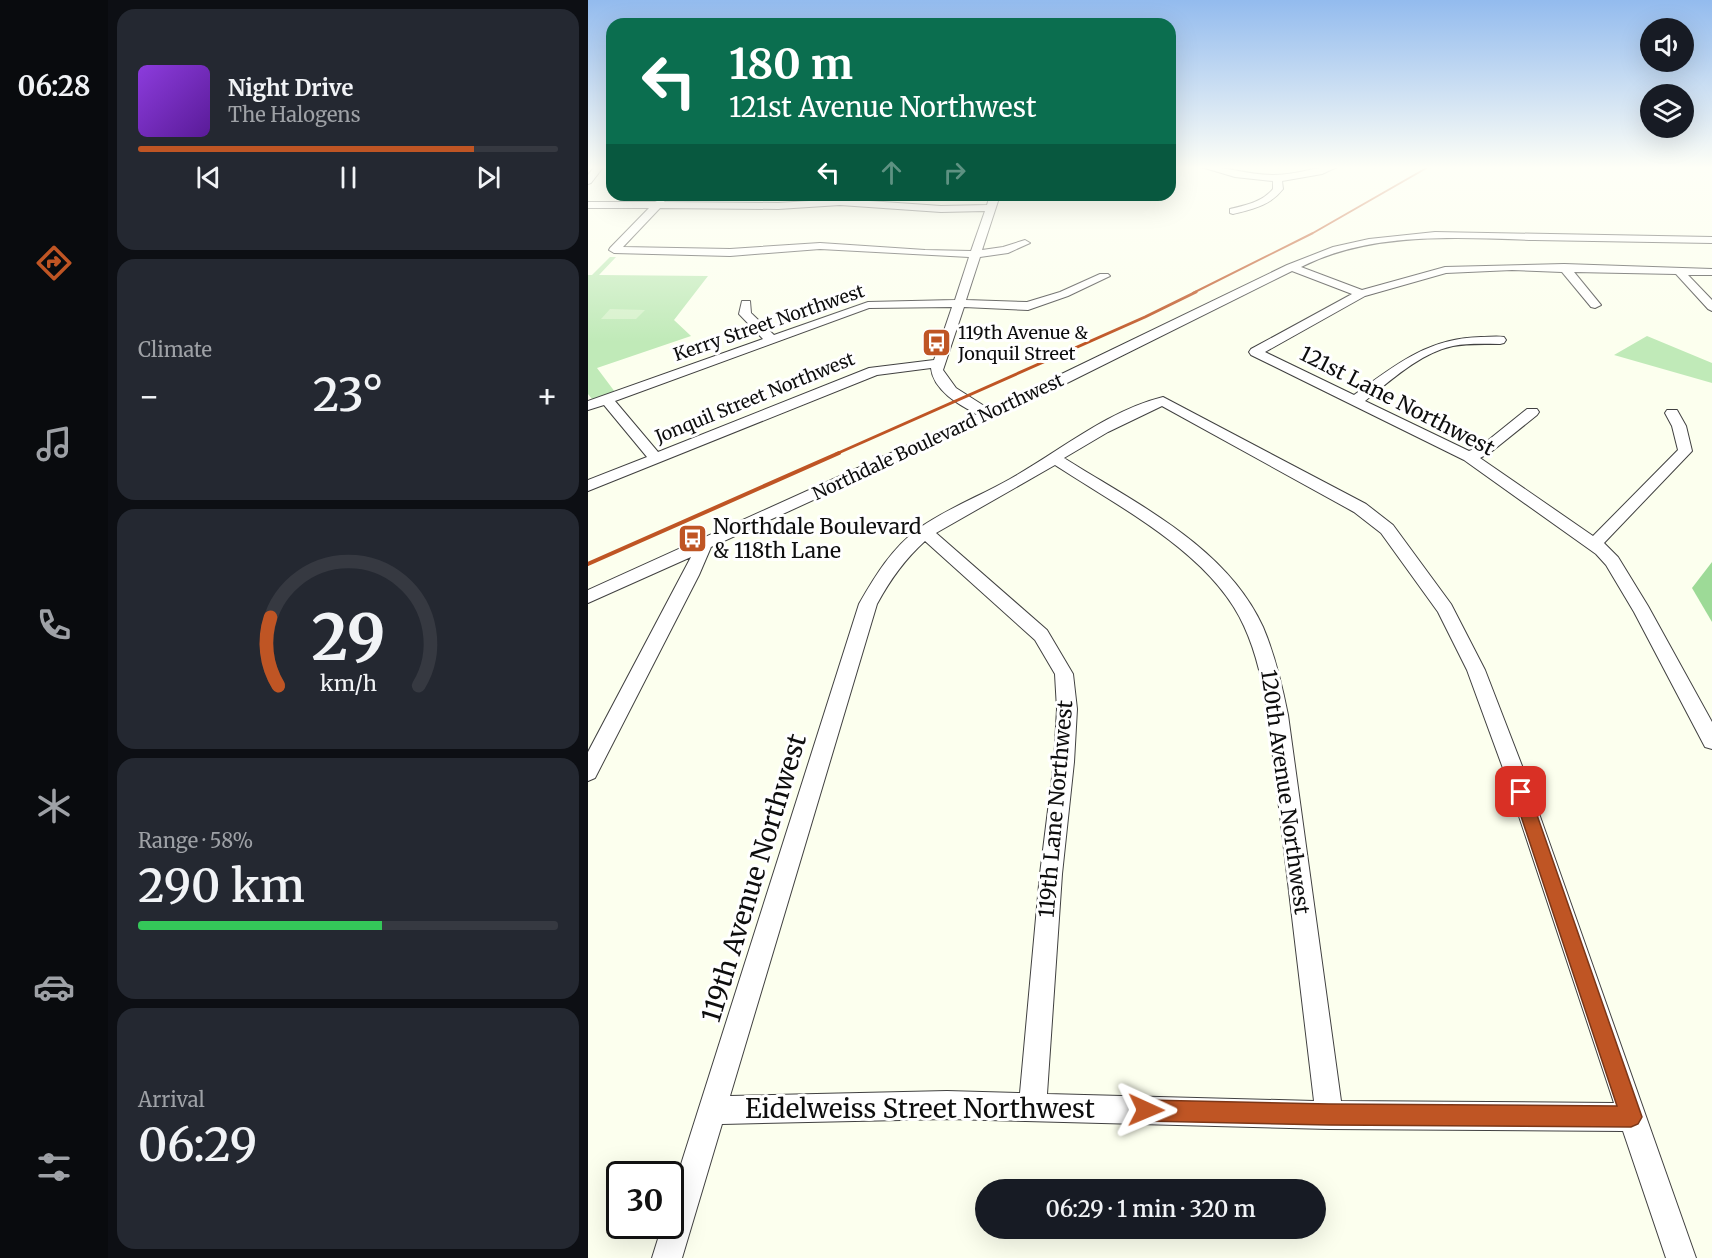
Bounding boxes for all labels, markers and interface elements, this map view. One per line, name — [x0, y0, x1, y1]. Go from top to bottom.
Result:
map controls — [1640, 18, 1694, 138]
button: sound — [1640, 18, 1694, 72]
text: 180 m — [729, 38, 853, 90]
icon: left — [630, 42, 708, 120]
text: 06:28 — [18, 69, 90, 103]
text: Night Drive — [228, 74, 353, 102]
button: layers — [1640, 84, 1694, 138]
text: 121st Avenue Northwest — [729, 90, 1036, 124]
text: The Halogens — [228, 102, 360, 127]
icon: left — [812, 156, 845, 189]
icon: ahead — [875, 156, 908, 189]
icon: right — [938, 156, 971, 189]
icon: previous — [192, 161, 225, 194]
icon: pause — [332, 161, 365, 194]
icon: next — [472, 161, 505, 194]
icon: directions — [33, 242, 75, 284]
street label: Kerry Street Northwest — [670, 279, 867, 366]
place label: 119th Avenue & Jonquil Street — [957, 321, 1088, 365]
bus stop icon: 119th Avenue & Jonquil Street — [921, 327, 953, 359]
text: Climate — [138, 337, 212, 362]
street label: 121st Lane Northwest — [1295, 340, 1499, 461]
street label: Jonquil Street Northwest — [651, 347, 858, 449]
text: 23° — [313, 367, 383, 423]
street label: Northdale Boulevard Northwest — [809, 368, 1067, 505]
text: − — [138, 376, 160, 417]
text: + — [536, 376, 558, 417]
icon: music — [33, 423, 75, 465]
place label: Northdale Boulevard & 118th Lane — [713, 513, 922, 564]
bus stop icon: Northdale Boulevard & 118th Lane — [676, 523, 708, 555]
text: 29 — [311, 599, 385, 677]
icon: phone — [33, 604, 75, 646]
street label: 120th Avenue Northwest — [1255, 668, 1316, 916]
text: km/h — [320, 670, 376, 697]
street label: 119th Lane Northwest — [1033, 699, 1078, 919]
street label: 119th Avenue Northwest — [694, 730, 813, 1026]
pin — [1495, 766, 1546, 817]
icon: arrive — [1504, 775, 1537, 808]
icon: climate — [33, 785, 75, 827]
text: Range · 58% — [138, 828, 253, 853]
text: 290 km — [138, 858, 305, 914]
icon: car — [33, 966, 75, 1008]
position arrow — [1114, 1078, 1178, 1142]
text: Arrival — [138, 1087, 205, 1112]
street label: Eidelweiss Street Northwest — [745, 1092, 1095, 1125]
text: 06:29 — [138, 1117, 257, 1173]
icon: filters — [33, 1146, 75, 1188]
speed limit sign: 30 — [606, 1161, 684, 1239]
text: 06:29 · 1 min · 320 m — [1045, 1195, 1256, 1223]

